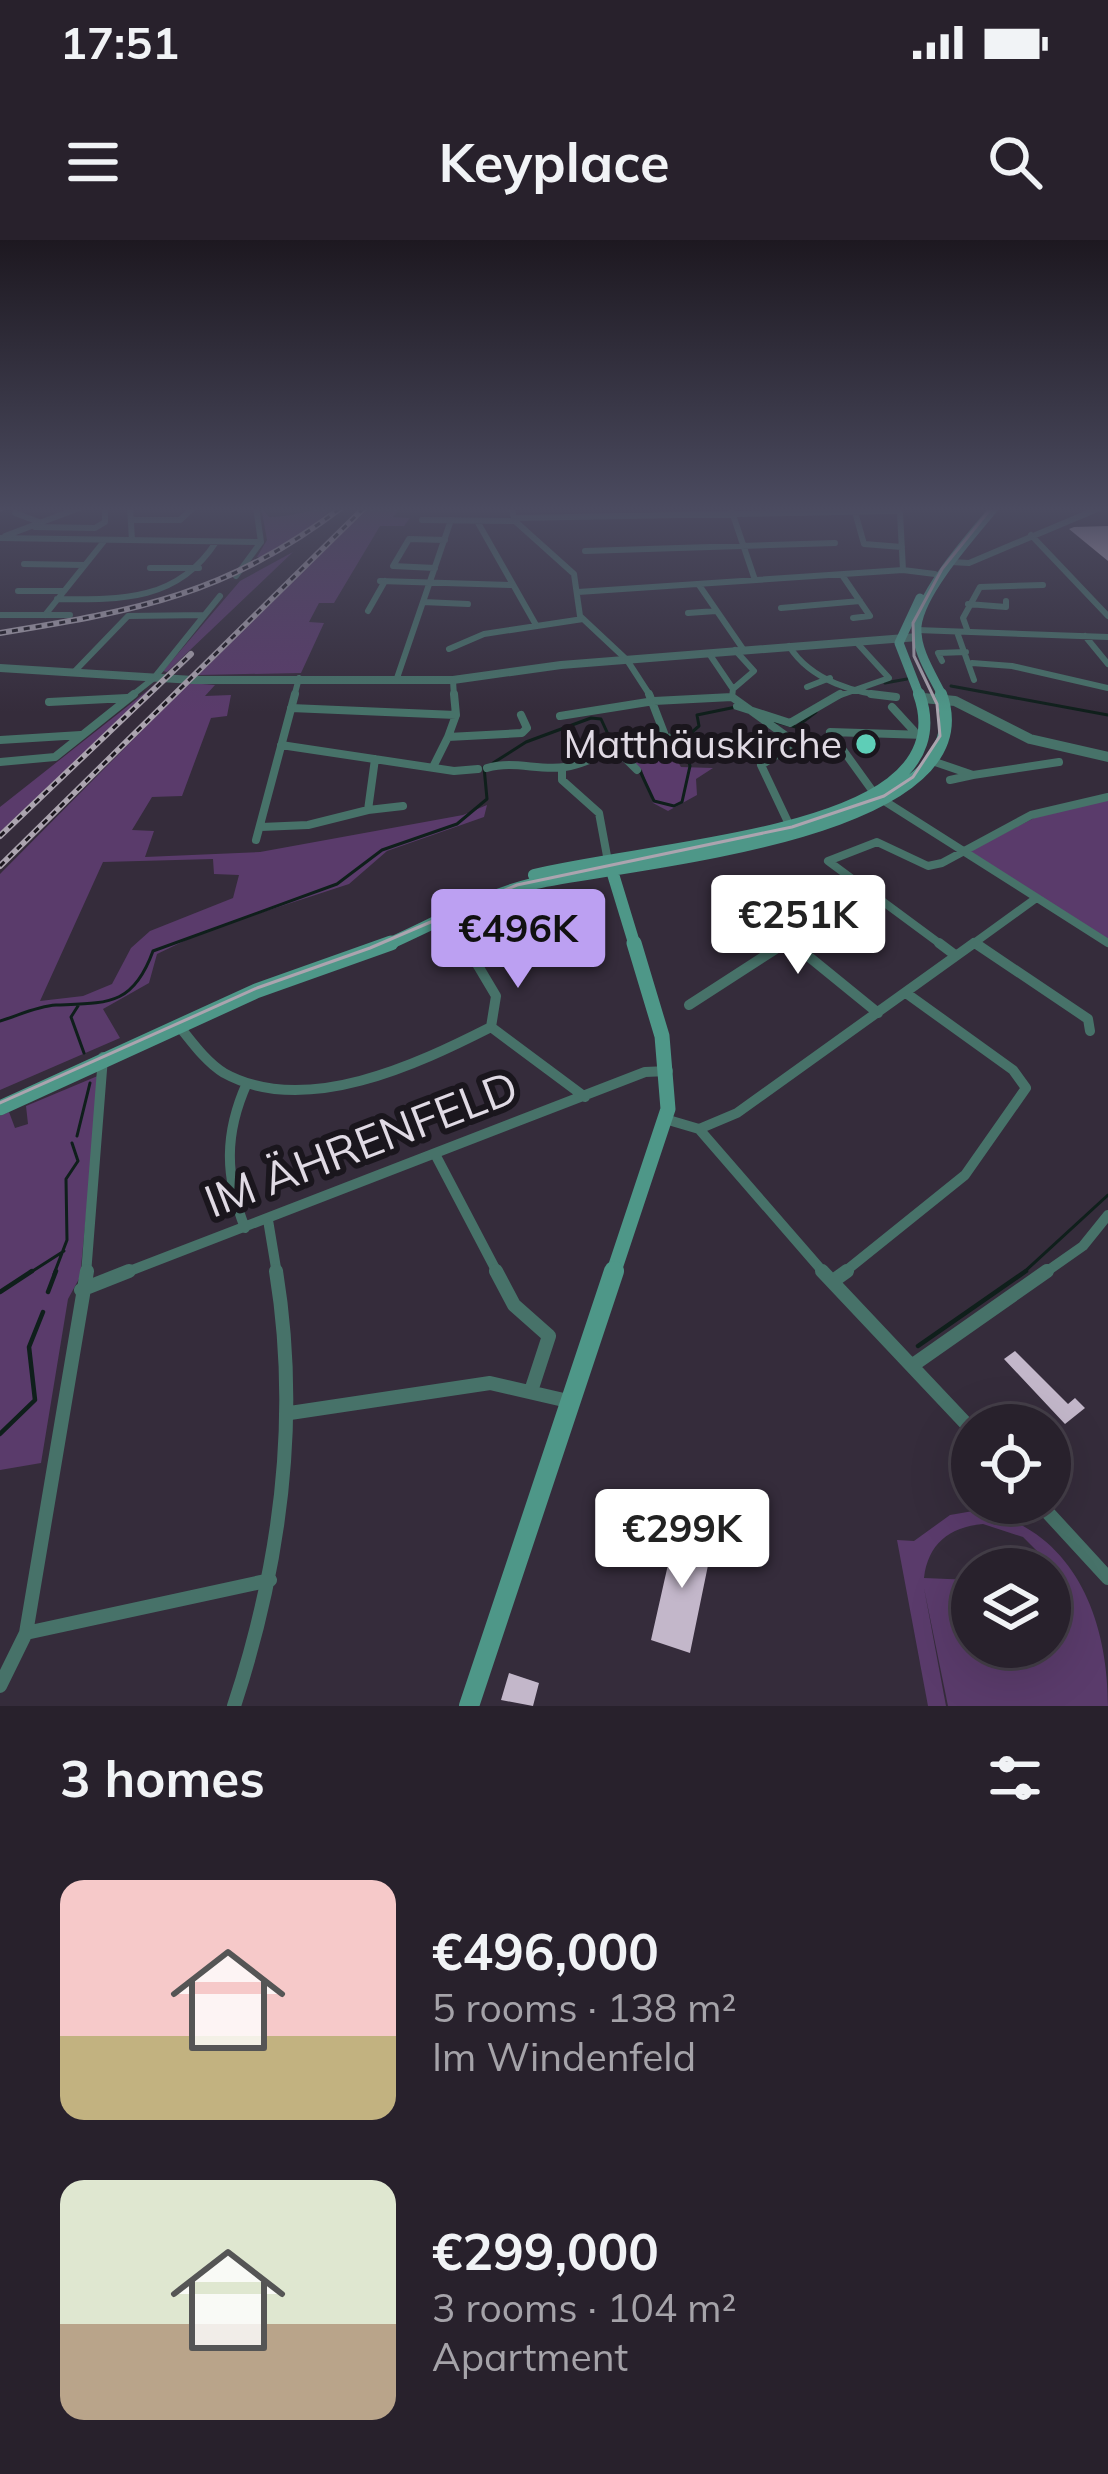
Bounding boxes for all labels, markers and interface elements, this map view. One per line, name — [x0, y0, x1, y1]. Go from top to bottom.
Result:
text: 17:51 — [60, 14, 179, 70]
text: Keyplace — [438, 128, 670, 196]
icon: menu — [60, 129, 126, 195]
icon: search — [982, 129, 1048, 195]
place label: Matthäuskirche — [564, 719, 842, 768]
marker: Matthäuskirche — [853, 731, 879, 757]
pin: €251K — [714, 875, 882, 977]
pin: €496K — [434, 889, 602, 991]
text: €251K — [738, 889, 858, 938]
text: €496K — [458, 903, 578, 952]
street label: IM ÄHRENFELD — [196, 1058, 525, 1228]
map controls — [951, 1404, 1071, 1668]
button: locate — [951, 1404, 1071, 1524]
pin: €299K — [598, 1489, 766, 1591]
text: €299K — [622, 1503, 742, 1552]
button: layers — [951, 1548, 1071, 1668]
icon: filters — [982, 1745, 1048, 1811]
text: 3 homes — [60, 1746, 265, 1810]
text: €496,000 — [432, 1919, 659, 1983]
icon: home — [156, 1928, 300, 2072]
text: 5 rooms · 138 m² — [432, 1983, 736, 2032]
text: Im Windenfeld — [432, 2032, 696, 2081]
text: €299,000 — [432, 2219, 659, 2283]
icon: home — [156, 2228, 300, 2372]
text: 3 rooms · 104 m² — [432, 2283, 736, 2332]
text: Apartment — [432, 2332, 628, 2381]

